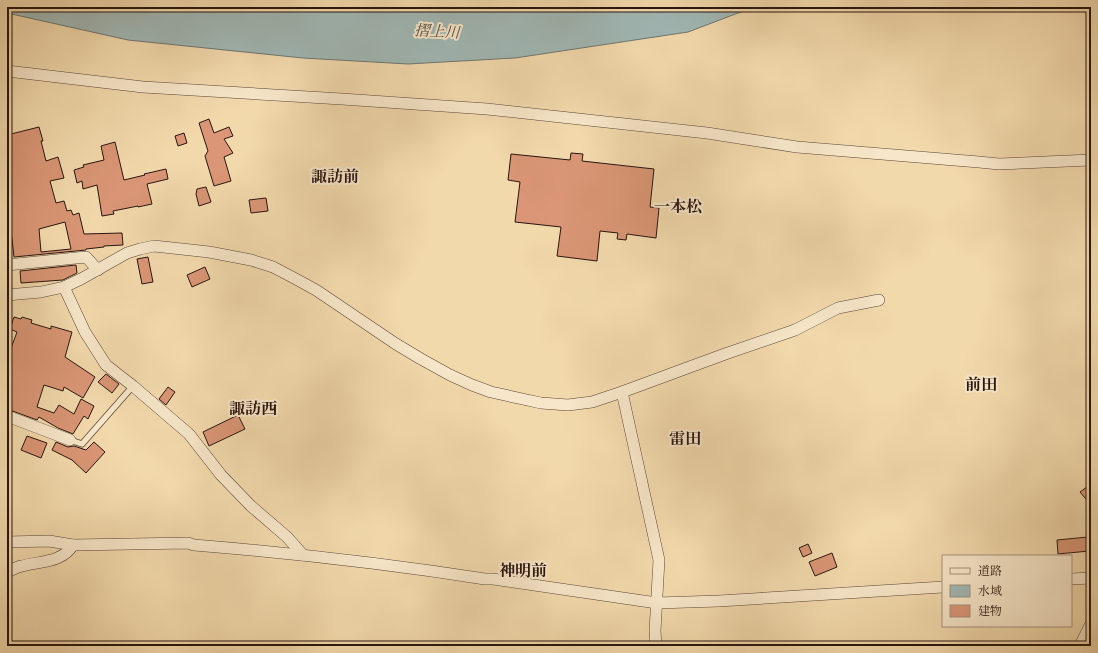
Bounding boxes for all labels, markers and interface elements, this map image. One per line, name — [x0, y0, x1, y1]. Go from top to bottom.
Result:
water label: 摺上川 — [414, 21, 462, 43]
district label: 諏訪前 — [311, 167, 359, 187]
district label: 一本松 — [654, 197, 702, 217]
district label: 前田 — [965, 375, 997, 395]
district label: 諏訪西 — [229, 399, 277, 419]
district label: 雷田 — [669, 429, 701, 449]
legend — [942, 555, 1072, 627]
district label: 神明前 — [499, 561, 547, 581]
text: 道路 — [978, 564, 1002, 579]
text: 水域 — [978, 584, 1002, 599]
text: 建物 — [978, 604, 1002, 619]

